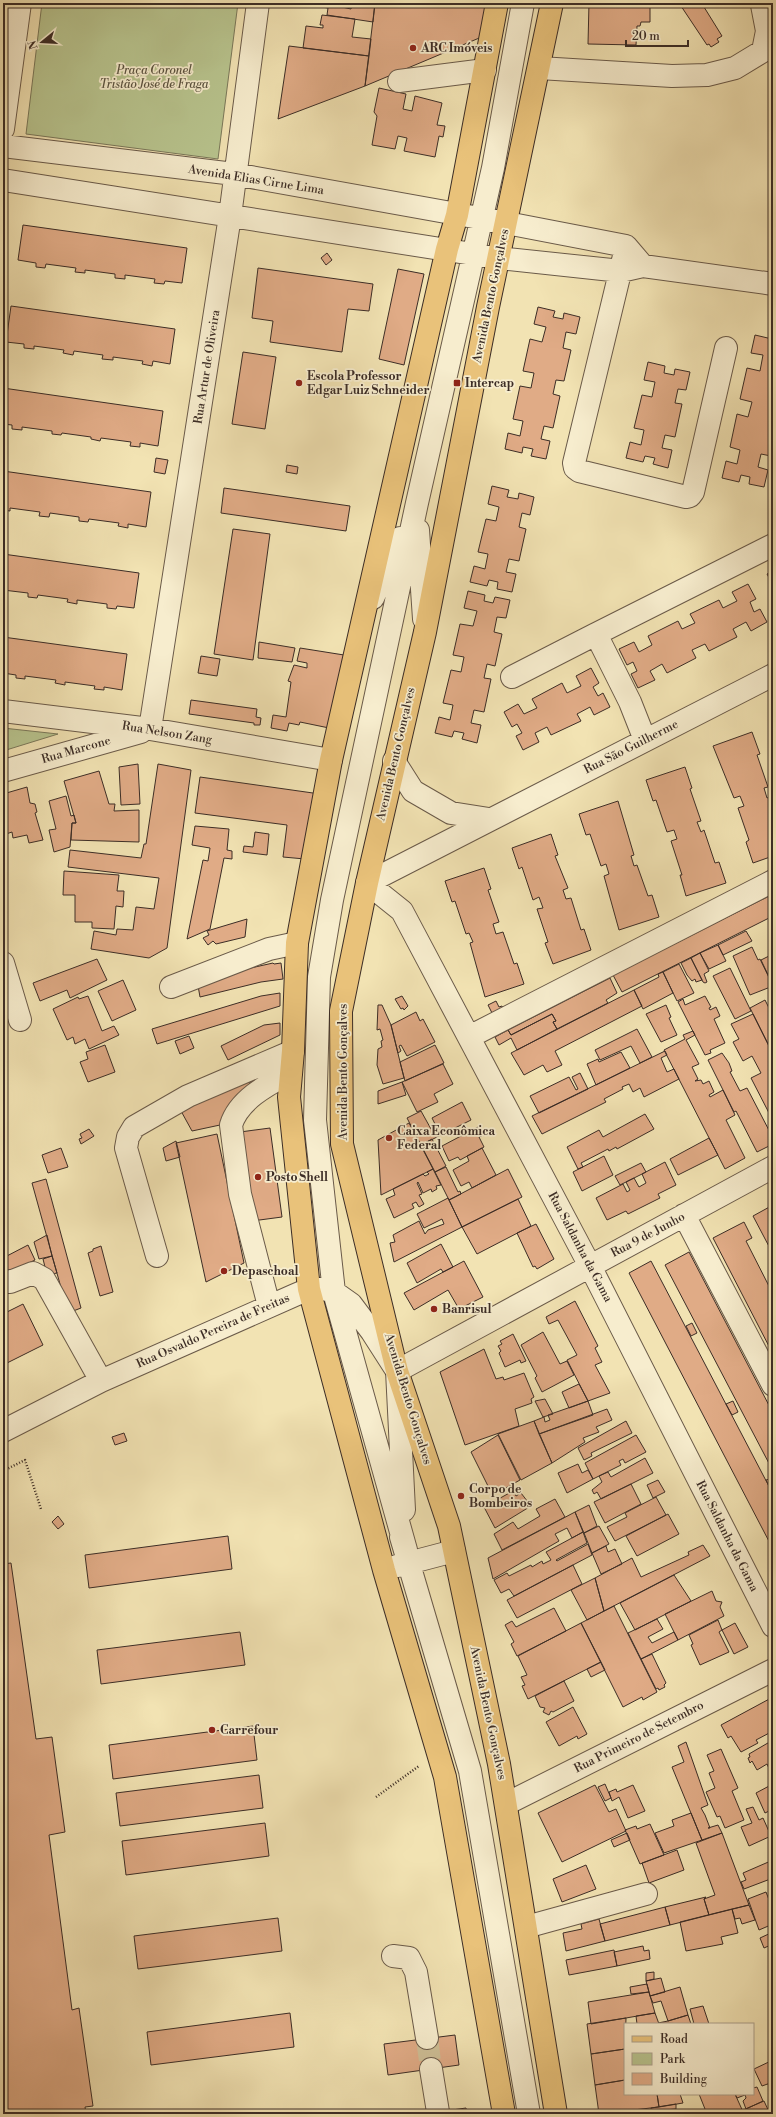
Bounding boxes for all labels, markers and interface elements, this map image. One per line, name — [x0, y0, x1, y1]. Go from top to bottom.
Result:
north arrow — [22, 22, 62, 62]
scale bar — [626, 22, 688, 48]
text: 20 m — [632, 29, 660, 44]
text: N — [25, 38, 41, 51]
place label: ARC Imóveis — [420, 41, 492, 56]
marker: ARC Imóveis — [408, 43, 418, 53]
park label: Praça Coronel Tristão José de Fraga — [100, 63, 209, 92]
street label: Avenida Elias Cirne Lima — [186, 162, 326, 198]
street label: Avenida Bento Gonçalves — [469, 228, 513, 365]
street label: Rua Artur de Oliveira — [191, 308, 224, 425]
place label: Escola Professor Edgar Luiz Schneider — [307, 369, 430, 398]
place label: Intercap — [465, 376, 514, 391]
marker: Escola Professor Edgar Luiz Schneider — [294, 378, 304, 388]
marker: Intercap — [452, 378, 462, 388]
street label: Avenida Bento Gonçalves — [373, 686, 419, 823]
street label: Rua São Guilherme — [581, 717, 681, 777]
street label: Rua Nelson Zang — [121, 718, 214, 748]
street label: Rua Marcone — [40, 733, 112, 767]
street label: Avenida Bento Gonçalves — [336, 1004, 351, 1141]
place label: Caixa Econômica Federal — [397, 1124, 495, 1153]
marker: Caixa Econômica Federal — [384, 1133, 394, 1143]
place label: Posto Shell — [266, 1170, 328, 1185]
marker: Posto Shell — [253, 1172, 263, 1182]
street label: Rua Saldanha da Gama — [545, 1189, 616, 1306]
street label: Rua 9 de Junho — [608, 1209, 688, 1261]
place label: Depaschoal — [232, 1264, 298, 1279]
marker: Depaschoal — [219, 1266, 229, 1276]
street label: Rua Osvaldo Pereira de Freitas — [134, 1290, 292, 1372]
place label: Banrisul — [442, 1302, 491, 1317]
marker: Banrisul — [429, 1304, 439, 1314]
street label: Avenida Bento Gonçalves — [381, 1331, 435, 1466]
street label: Rua Saldanha da Gama — [692, 1478, 762, 1595]
place label: Corpo de Bombeiros — [469, 1482, 532, 1511]
marker: Corpo de Bombeiros — [456, 1491, 466, 1501]
street label: Avenida Bento Gonçalves — [466, 1644, 510, 1781]
street label: Rua Primeiro de Setembro — [572, 1698, 707, 1776]
place label: Carrefour — [220, 1723, 278, 1738]
marker: Carrefour — [207, 1725, 217, 1735]
legend — [624, 2023, 754, 2095]
text: Road — [660, 2032, 688, 2047]
text: Park — [660, 2052, 686, 2067]
text: Building — [659, 2072, 708, 2087]

